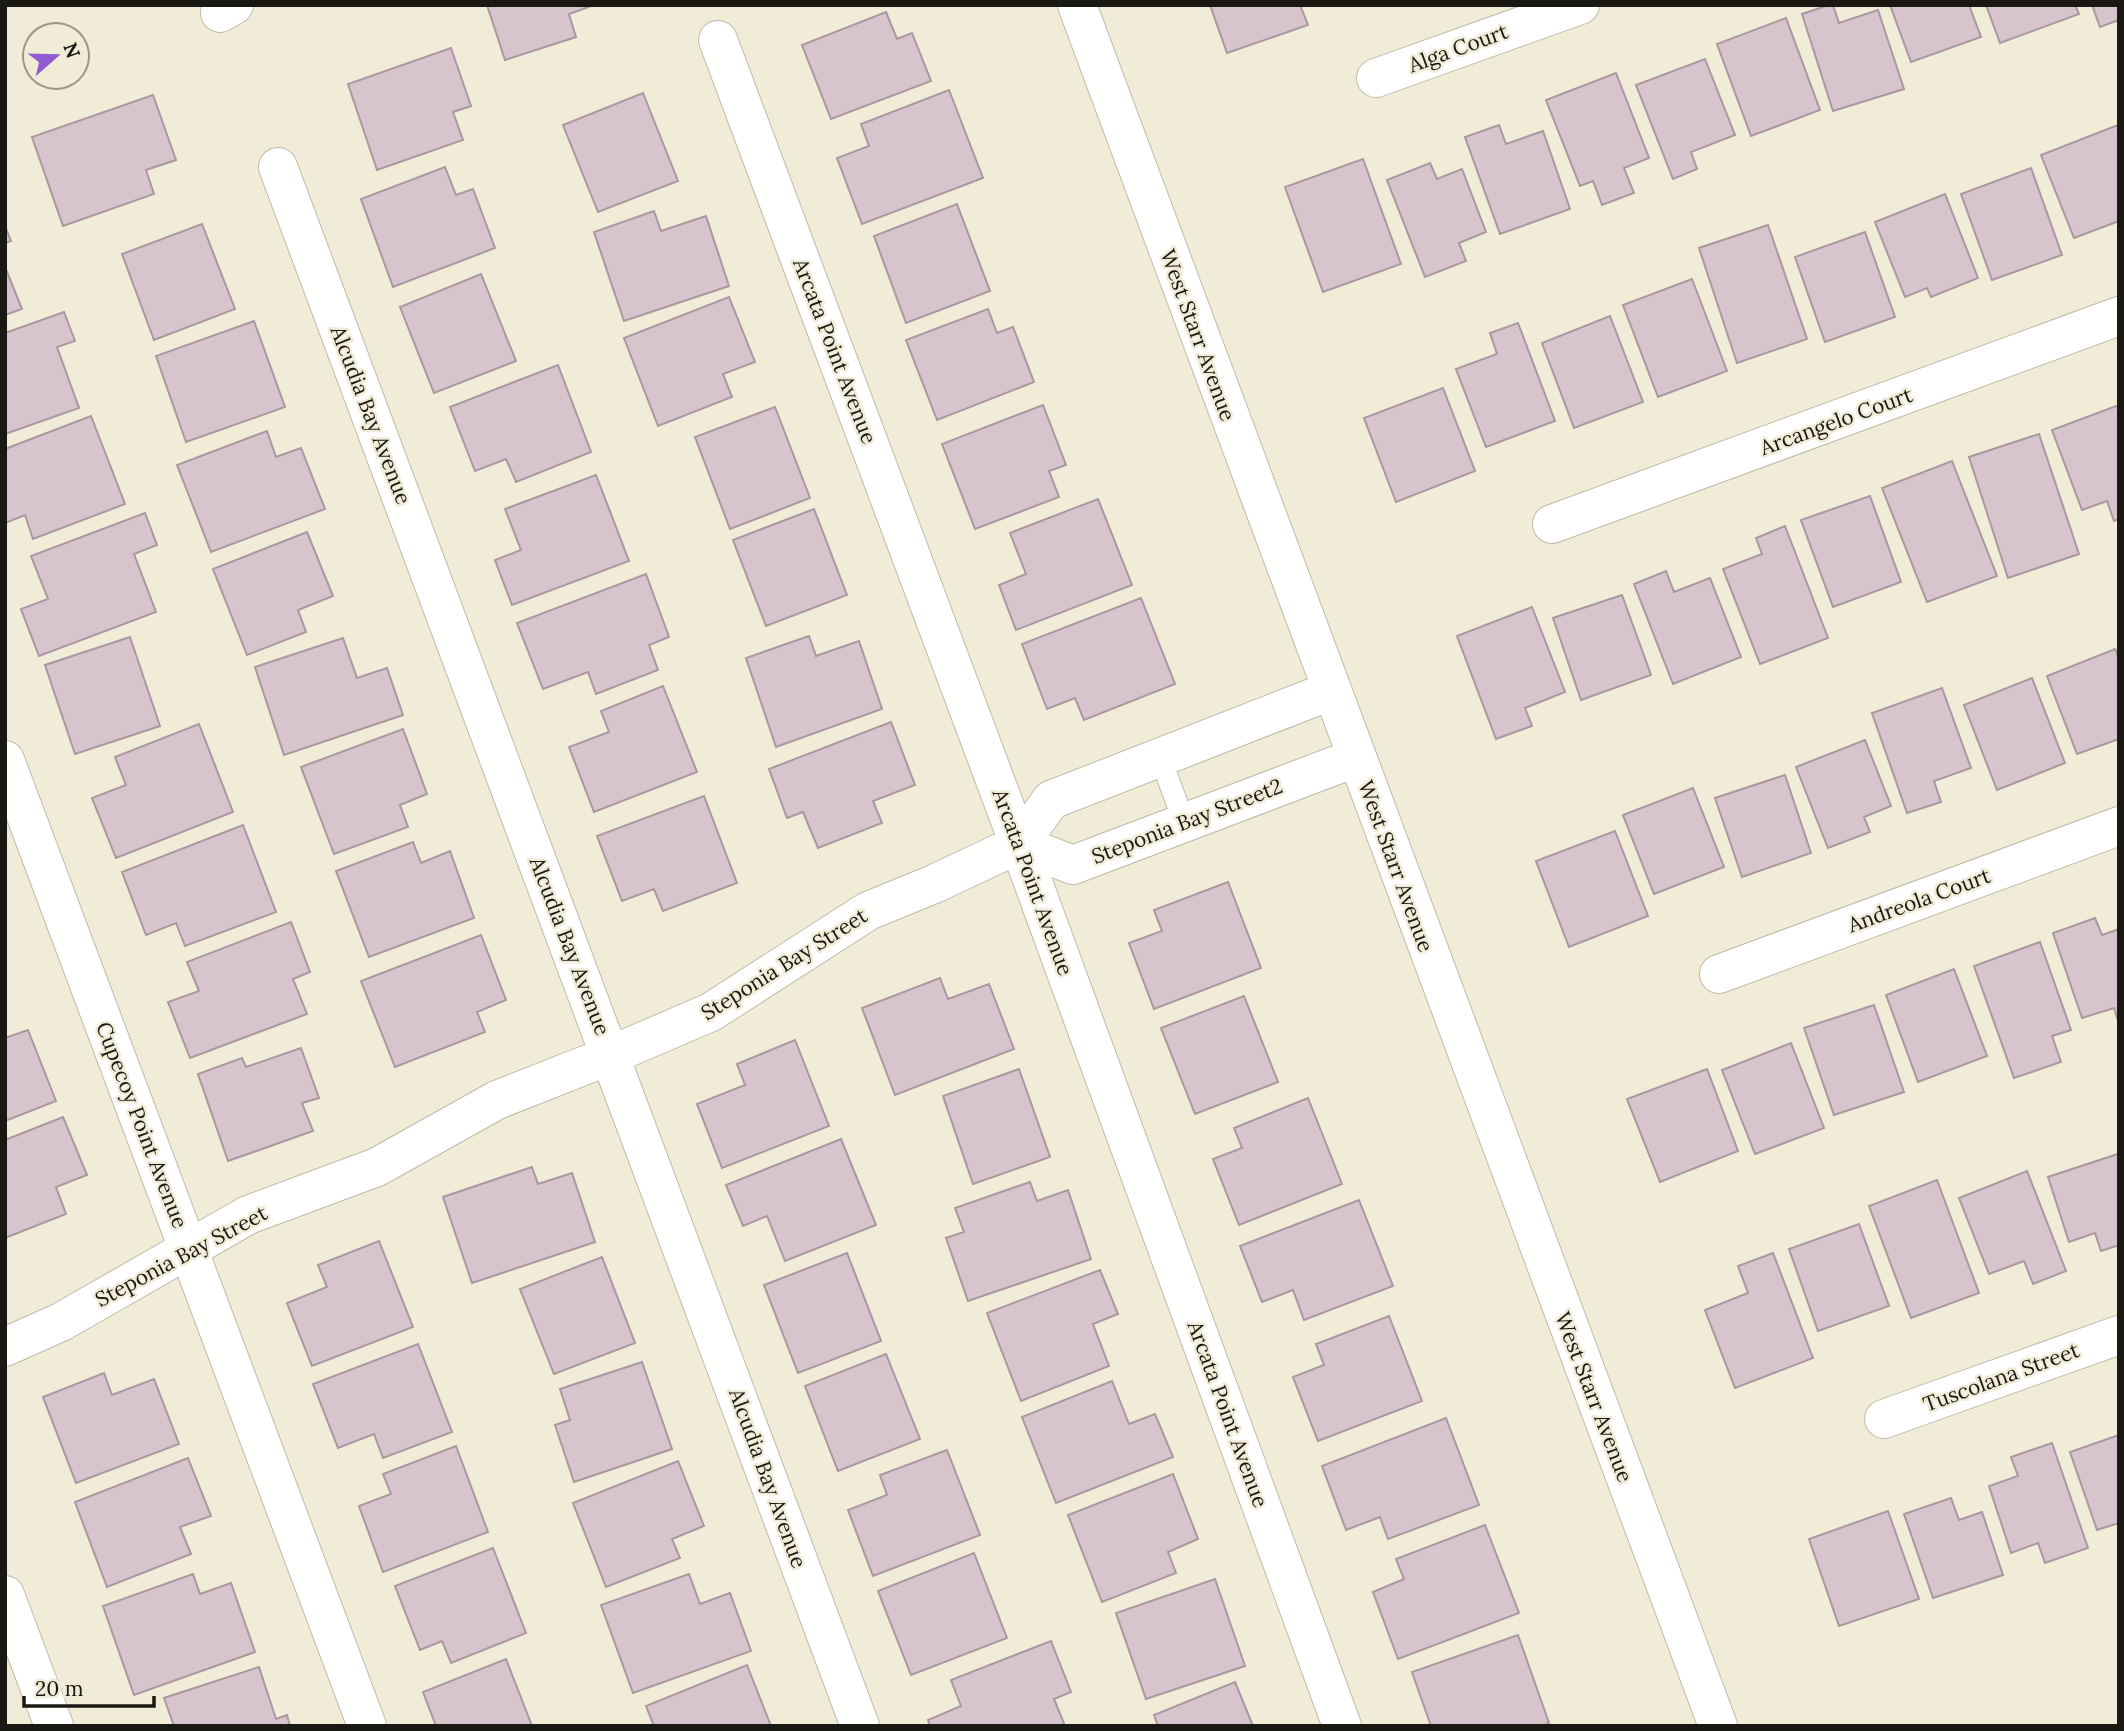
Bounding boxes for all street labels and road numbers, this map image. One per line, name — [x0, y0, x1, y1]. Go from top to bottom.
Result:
street label: Alga Court — [1404, 17, 1512, 79]
street label: West Starr Avenue — [1154, 246, 1242, 424]
street label: Arcata Point Avenue — [787, 253, 883, 448]
street label: Alcudia Bay Avenue — [324, 321, 417, 508]
street label: Arcangelo Court — [1755, 381, 1917, 461]
street label: Steponia Bay Street2 — [1088, 772, 1286, 870]
street label: West Starr Avenue — [1352, 777, 1440, 955]
street label: Arcata Point Avenue — [986, 784, 1079, 979]
street label: Alcudia Bay Avenue — [523, 852, 616, 1039]
street label: Andreola Court — [1843, 861, 1995, 939]
street label: Steponia Bay Street — [696, 901, 873, 1026]
street label: Cupecoy Point Avenue — [90, 1018, 194, 1232]
street label: Steponia Bay Street — [90, 1199, 272, 1313]
street label: West Starr Avenue — [1549, 1308, 1639, 1486]
street label: Arcata Point Avenue — [1181, 1316, 1274, 1511]
street label: Tuscolana Street — [1919, 1336, 2083, 1418]
street label: Alcudia Bay Avenue — [723, 1384, 813, 1571]

